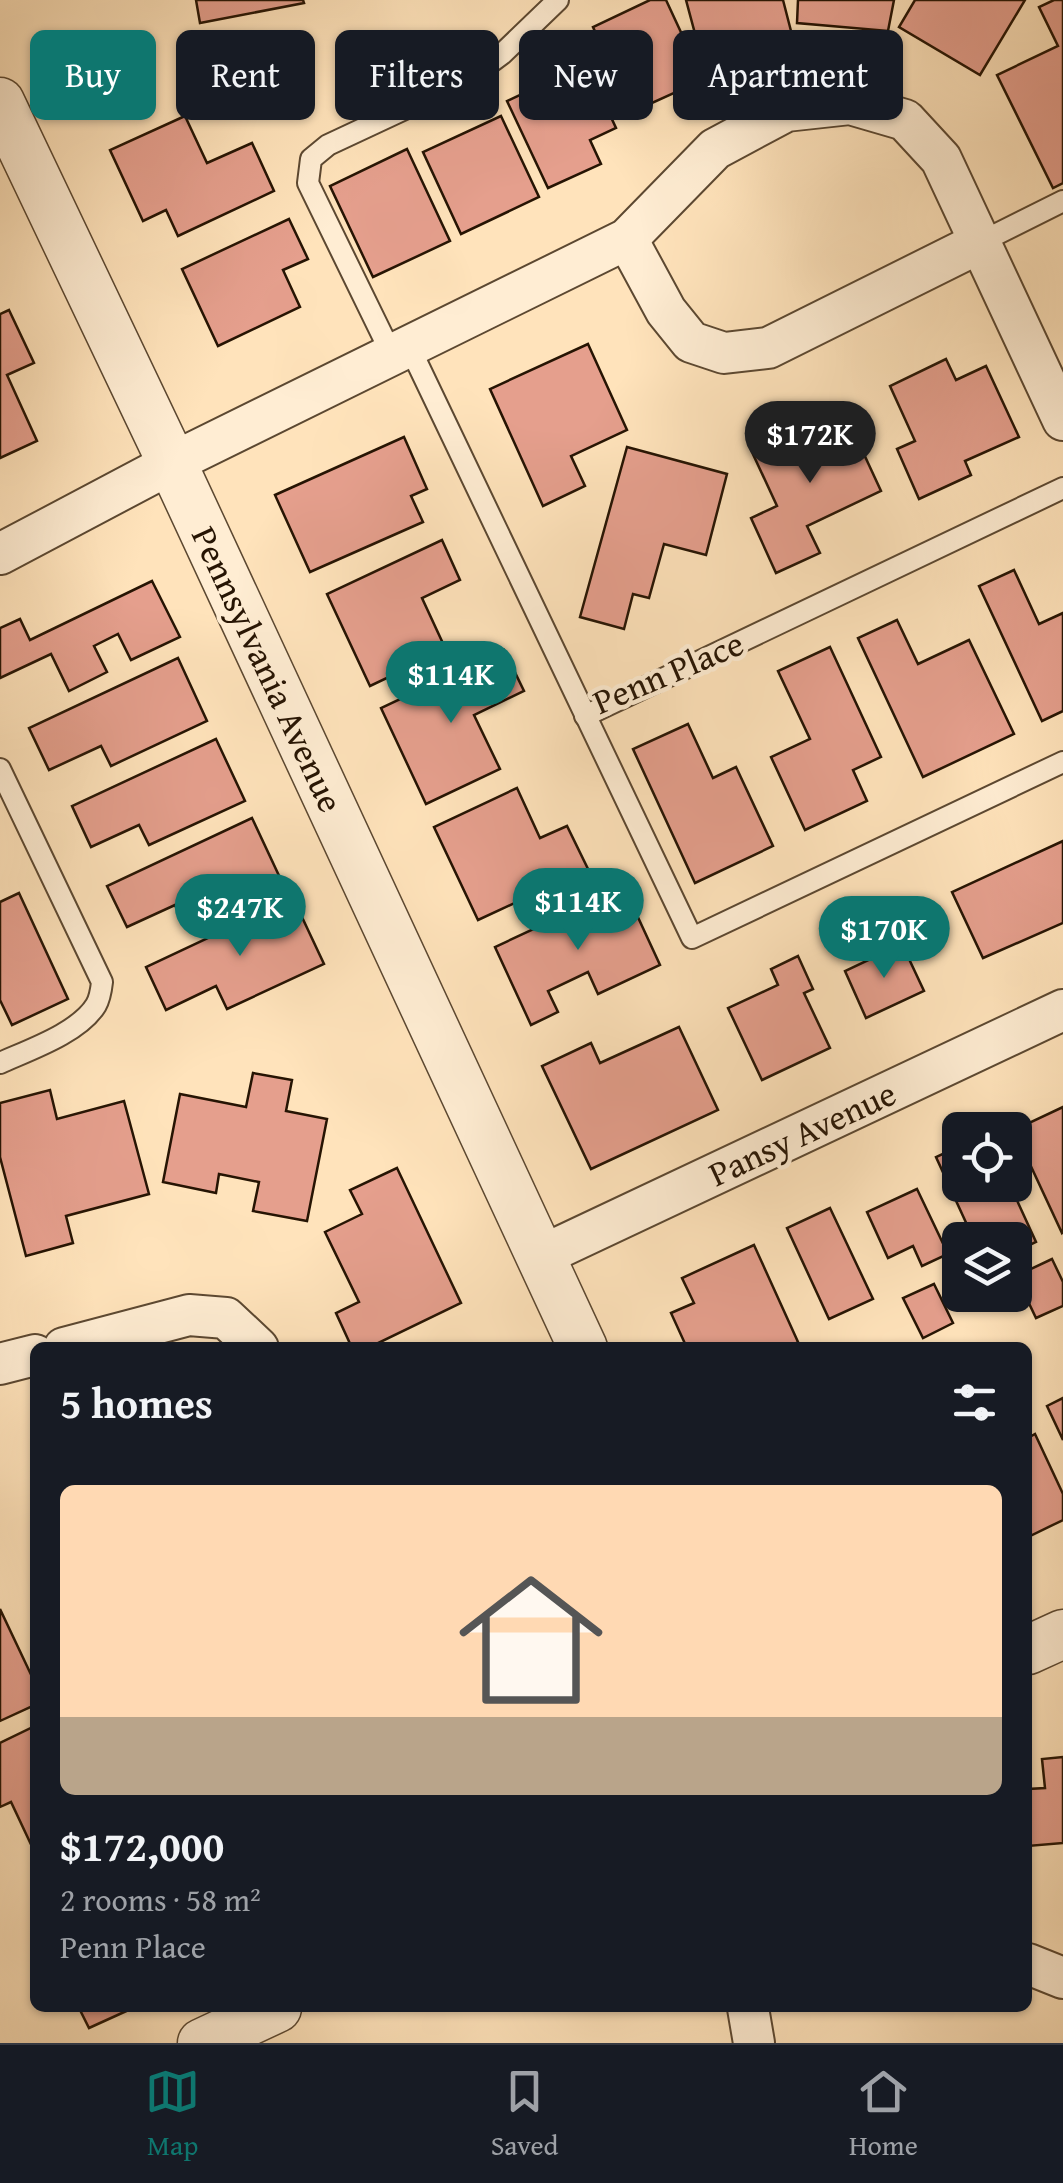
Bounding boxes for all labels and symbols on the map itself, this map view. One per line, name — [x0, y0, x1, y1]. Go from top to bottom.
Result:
pin: $172K — [740, 401, 880, 486]
street label: Pennsylvania Avenue — [179, 518, 357, 820]
street label: Penn Place — [585, 617, 751, 727]
pin: $114K — [381, 641, 521, 726]
pin: $114K — [508, 868, 648, 953]
pin: $247K — [170, 874, 310, 959]
pin: $170K — [814, 896, 954, 981]
street label: Pansy Avenue — [700, 1067, 904, 1199]

